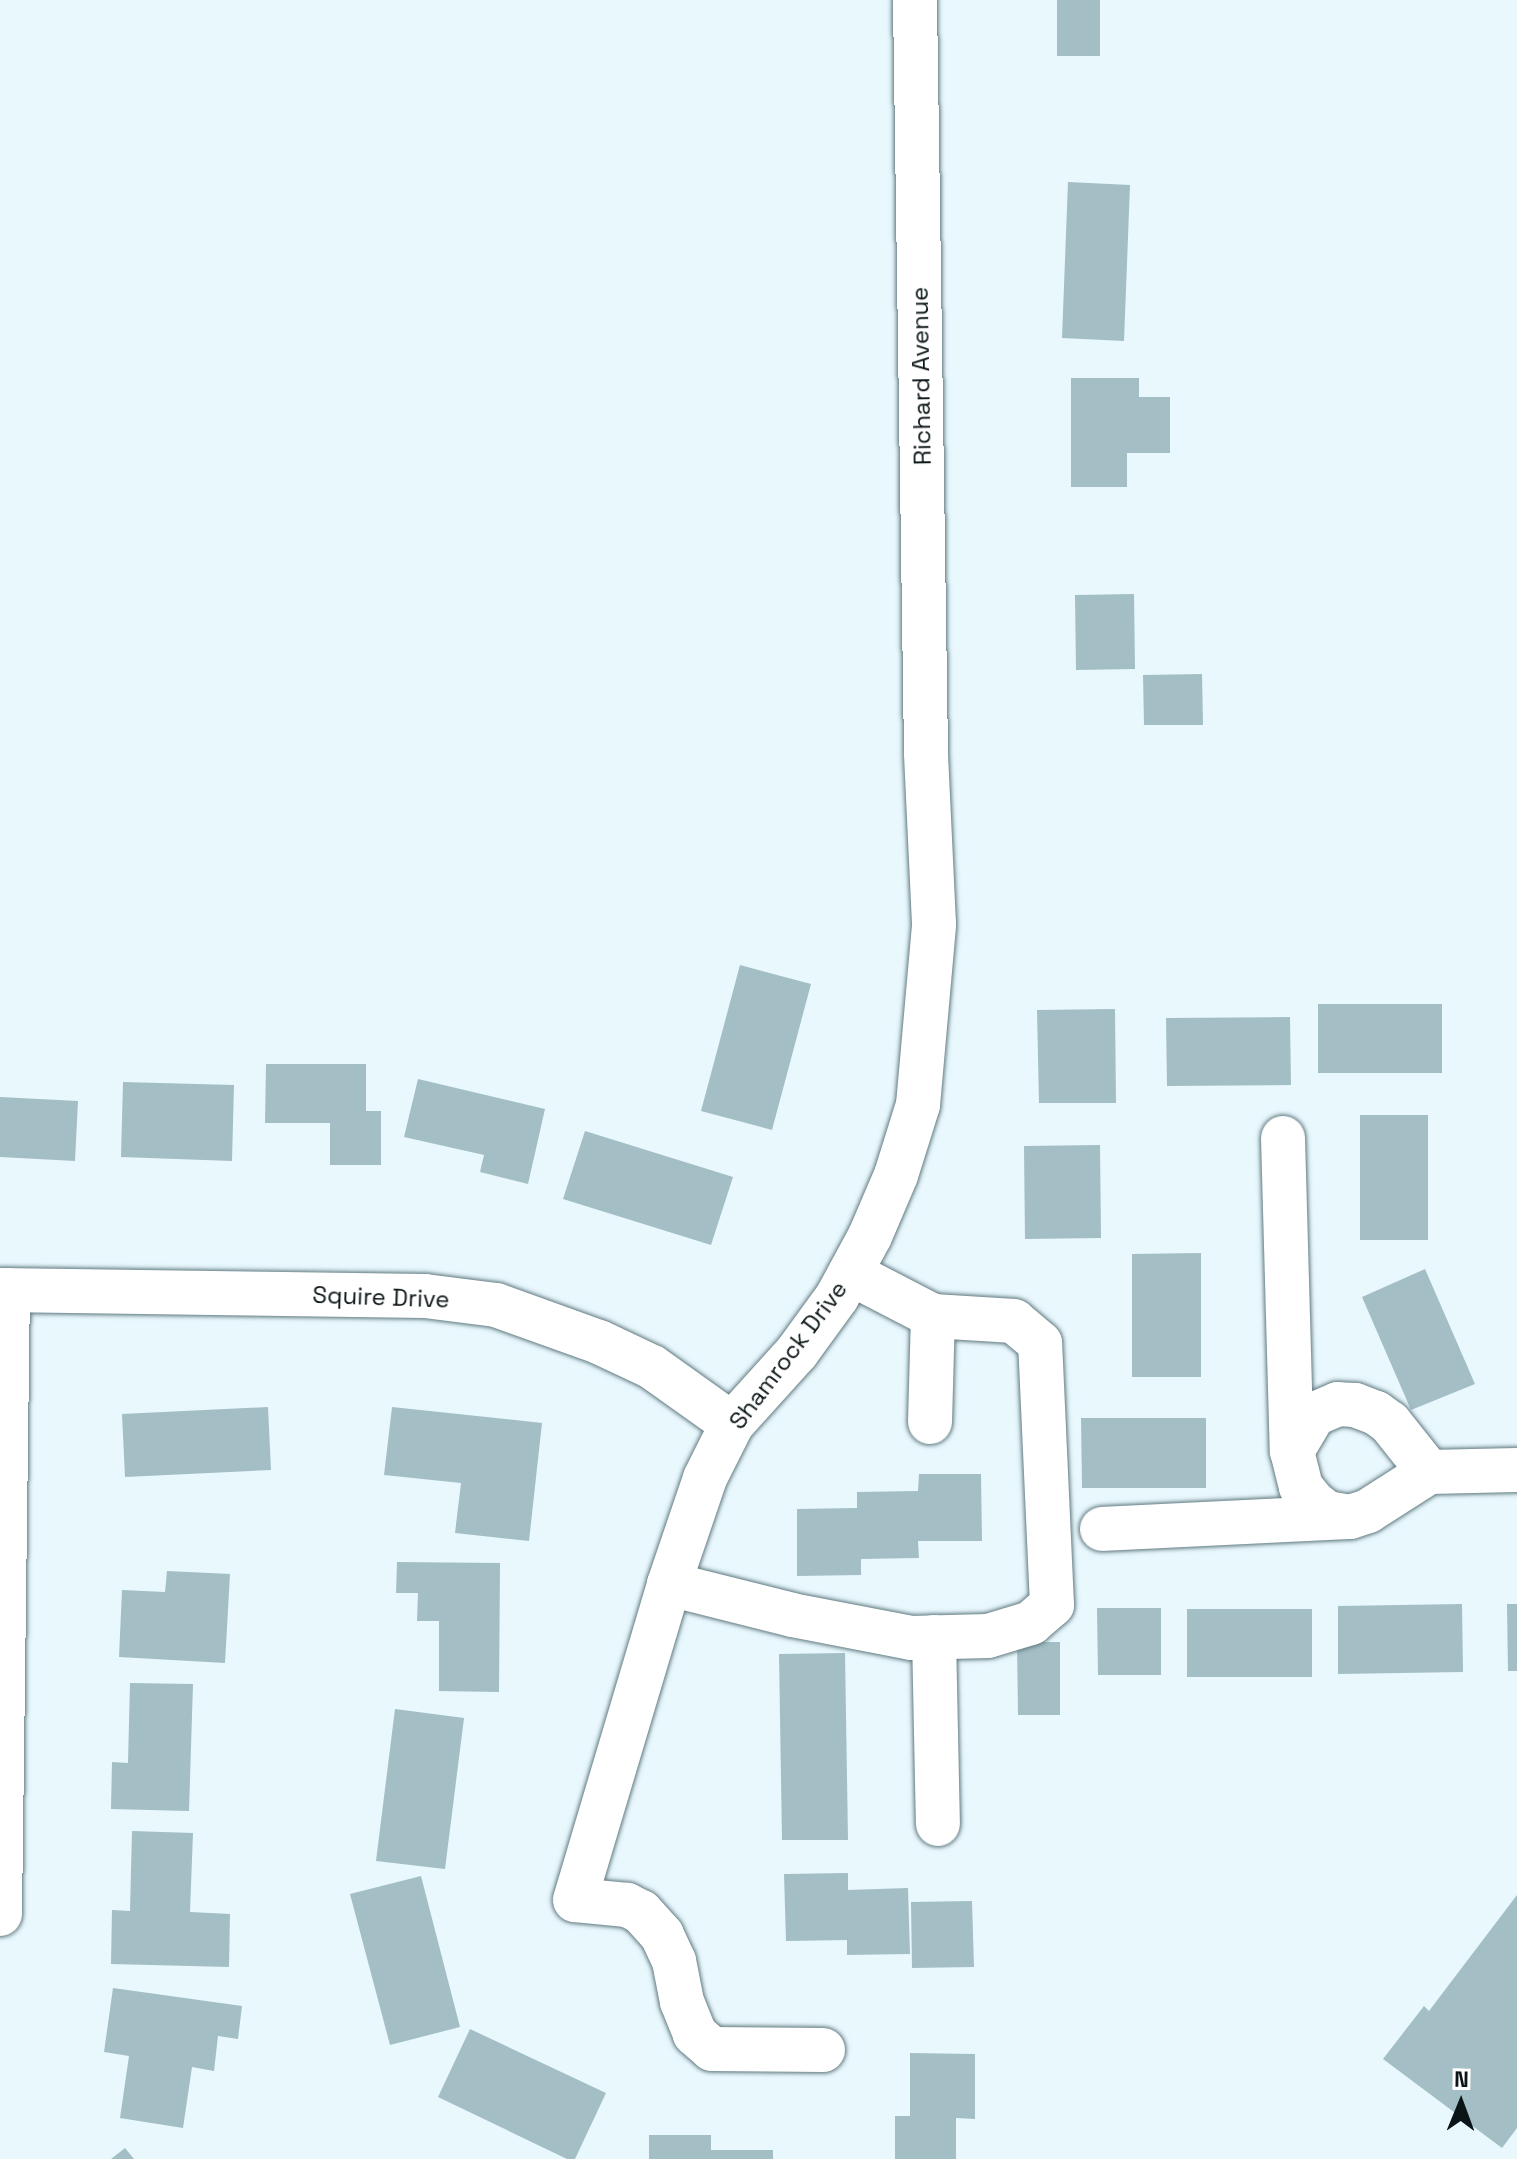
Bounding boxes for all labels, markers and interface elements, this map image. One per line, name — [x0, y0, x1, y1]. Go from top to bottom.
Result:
street label: Richard Avenue — [905, 286, 937, 466]
street label: Shamrock Drive — [723, 1275, 853, 1435]
street label: Squire Drive — [312, 1280, 450, 1314]
north arrow — [1421, 2063, 1501, 2143]
text: N — [1454, 2065, 1469, 2093]

